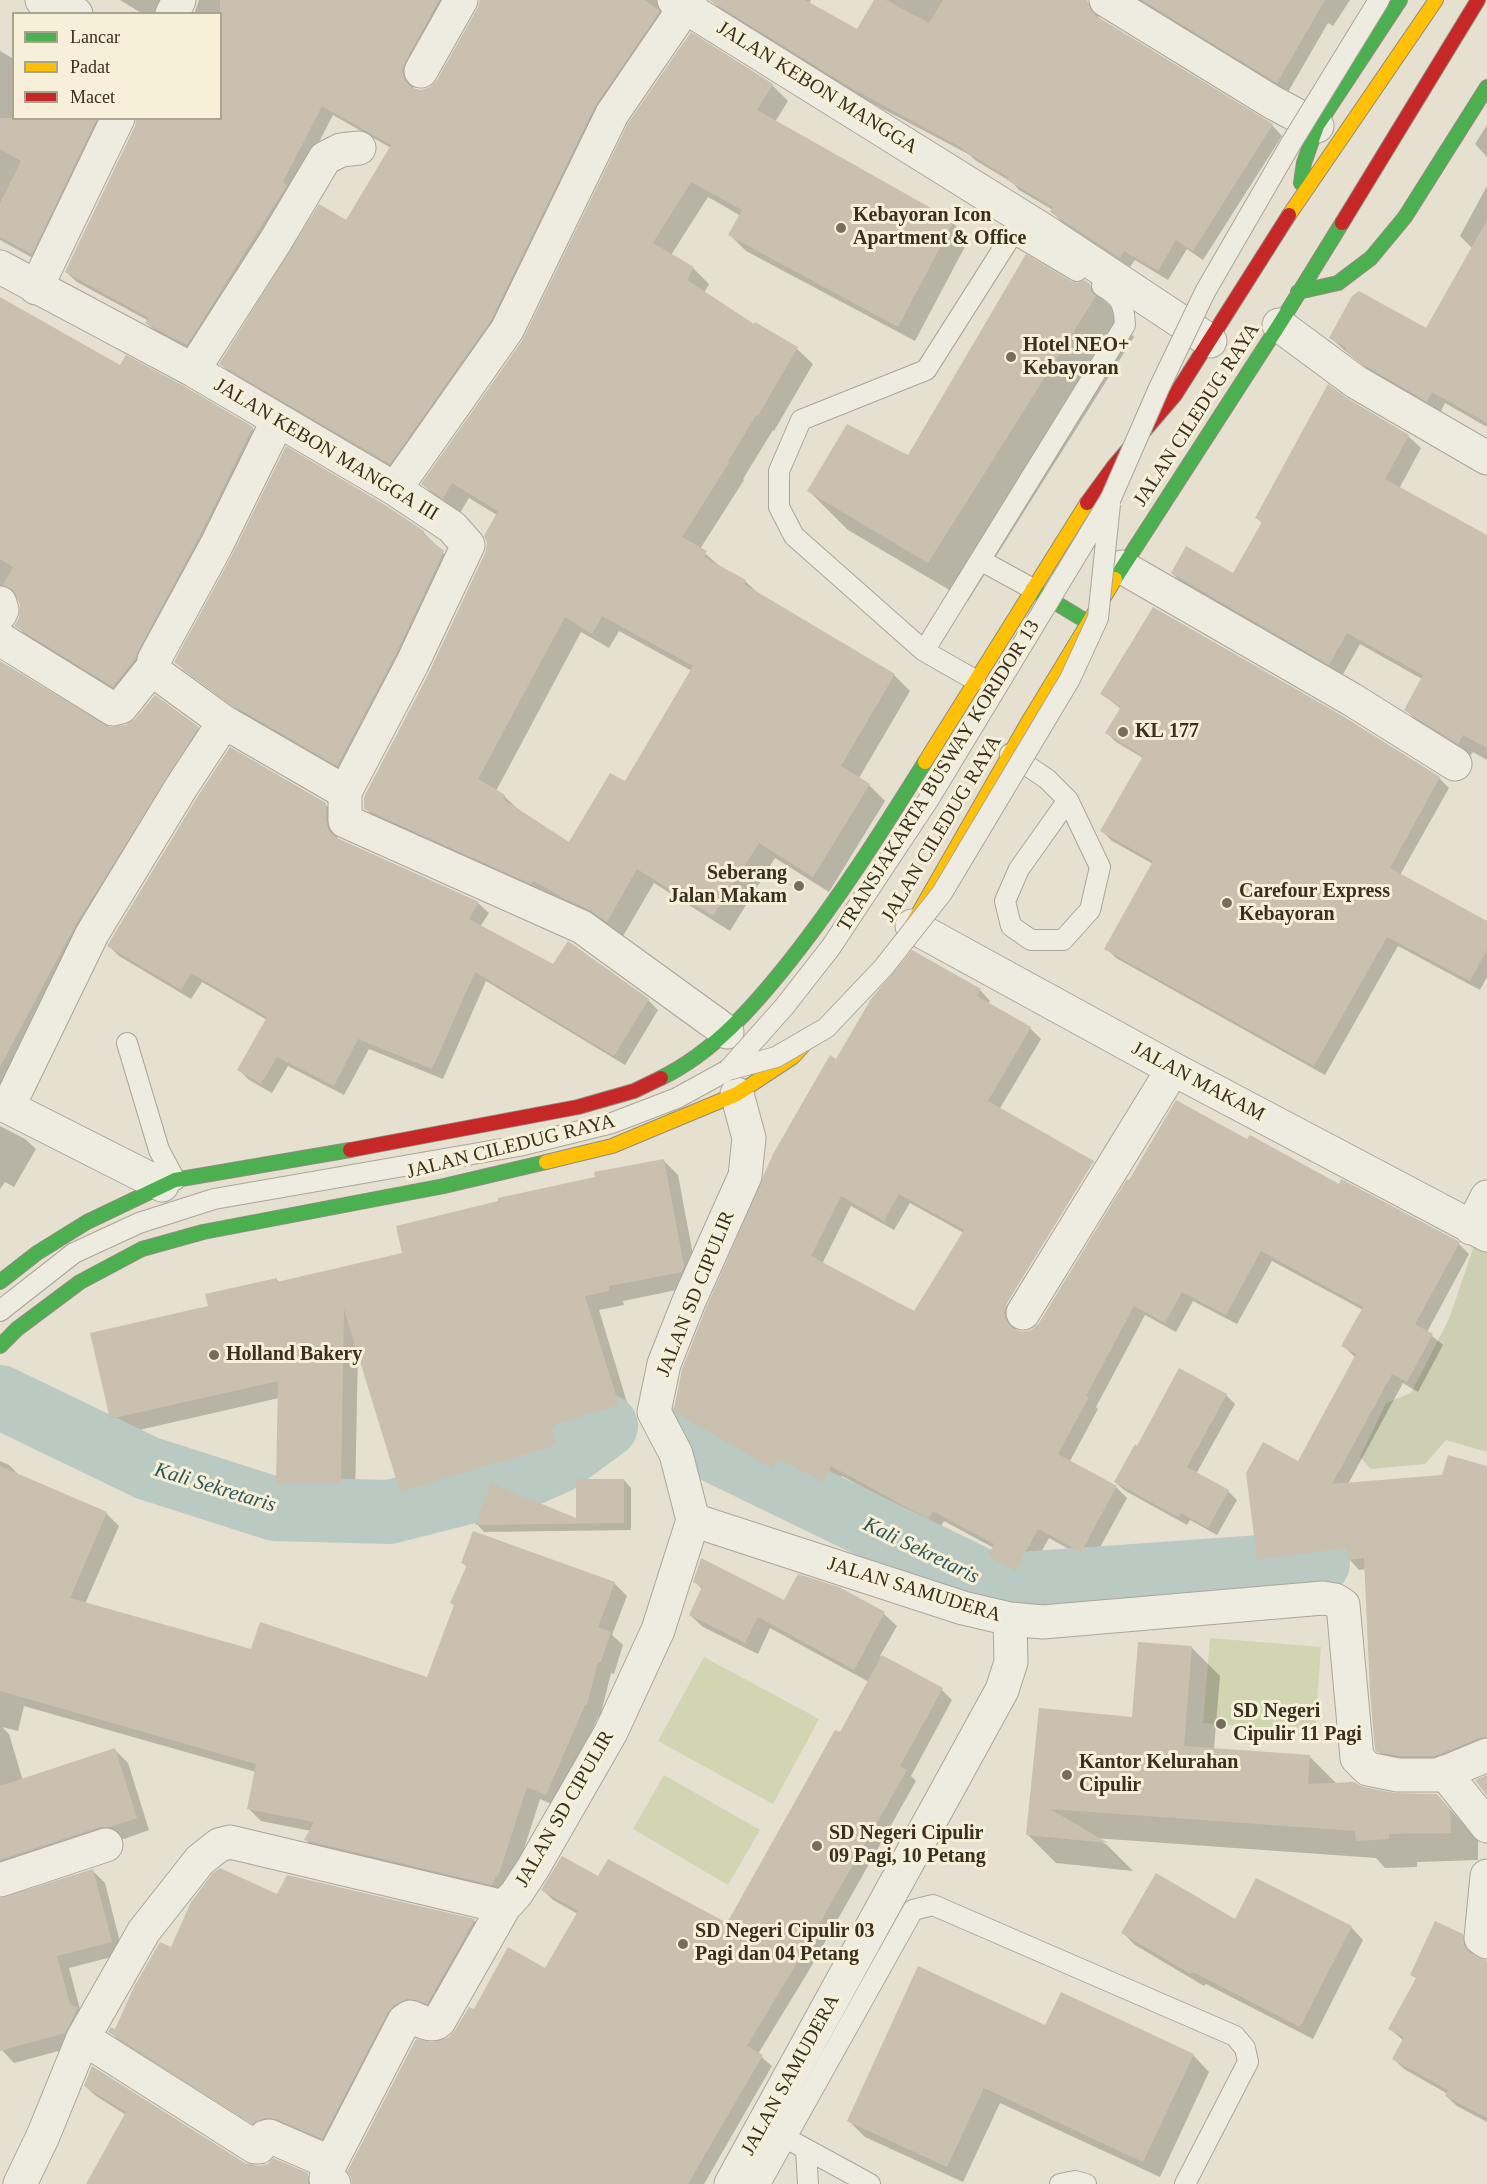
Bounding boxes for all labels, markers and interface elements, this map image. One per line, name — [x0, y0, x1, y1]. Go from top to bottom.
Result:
legend — [12, 12, 222, 120]
street label: JALAN KEBON MANGGA — [712, 16, 922, 160]
text: Lancar — [70, 27, 120, 47]
text: Padat — [70, 57, 110, 77]
text: Macet — [70, 87, 115, 107]
place label: Kebayoran Icon Apartment & Office — [853, 204, 1026, 251]
marker: Kebayoran Icon Apartment & Office — [834, 221, 848, 235]
street label: JALAN CILEDUG RAYA — [1129, 319, 1265, 511]
place label: Hotel NEO+ Kebayoran — [1023, 334, 1129, 381]
marker: Hotel NEO+ Kebayoran — [1004, 350, 1018, 364]
street label: JALAN KEBON MANGGA III — [210, 373, 442, 527]
street label: TRANSJAKARTA BUSWAY KORIDOR 13 — [833, 616, 1045, 936]
place label: KL 177 — [1135, 720, 1199, 744]
marker: KL 177 — [1116, 725, 1130, 739]
street label: JALAN CILEDUG RAYA — [877, 731, 1007, 927]
place label: Seberang Jalan Makam — [669, 862, 787, 909]
marker: Seberang Jalan Makam — [792, 879, 806, 893]
place label: Carefour Express Kebayoran — [1239, 880, 1390, 927]
marker: Carefour Express Kebayoran — [1220, 896, 1234, 910]
street label: JALAN MAKAM — [1127, 1037, 1269, 1127]
street label: JALAN CILEDUG RAYA — [404, 1110, 618, 1184]
street label: JALAN SD CIPULIR — [652, 1208, 740, 1380]
place label: Holland Bakery — [226, 1343, 362, 1367]
marker: Holland Bakery — [207, 1348, 221, 1362]
water label: Kali Sekretaris — [151, 1458, 279, 1518]
water label: Kali Sekretaris — [859, 1512, 983, 1590]
street label: JALAN SAMUDERA — [824, 1552, 1004, 1628]
place label: SD Negeri Cipulir 11 Pagi — [1233, 1700, 1362, 1747]
marker: SD Negeri Cipulir 11 Pagi — [1214, 1717, 1228, 1731]
street label: JALAN SD CIPULIR — [510, 1726, 620, 1892]
place label: Kantor Kelurahan Cipulir — [1079, 1751, 1238, 1798]
marker: Kantor Kelurahan Cipulir — [1060, 1768, 1074, 1782]
place label: SD Negeri Cipulir 09 Pagi, 10 Petang — [829, 1822, 986, 1869]
marker: SD Negeri Cipulir 09 Pagi, 10 Petang — [810, 1839, 824, 1853]
place label: SD Negeri Cipulir 03 Pagi dan 04 Petang — [695, 1920, 874, 1967]
marker: SD Negeri Cipulir 03 Pagi dan 04 Petang — [676, 1937, 690, 1951]
street label: JALAN SAMUDERA — [737, 1990, 845, 2160]

